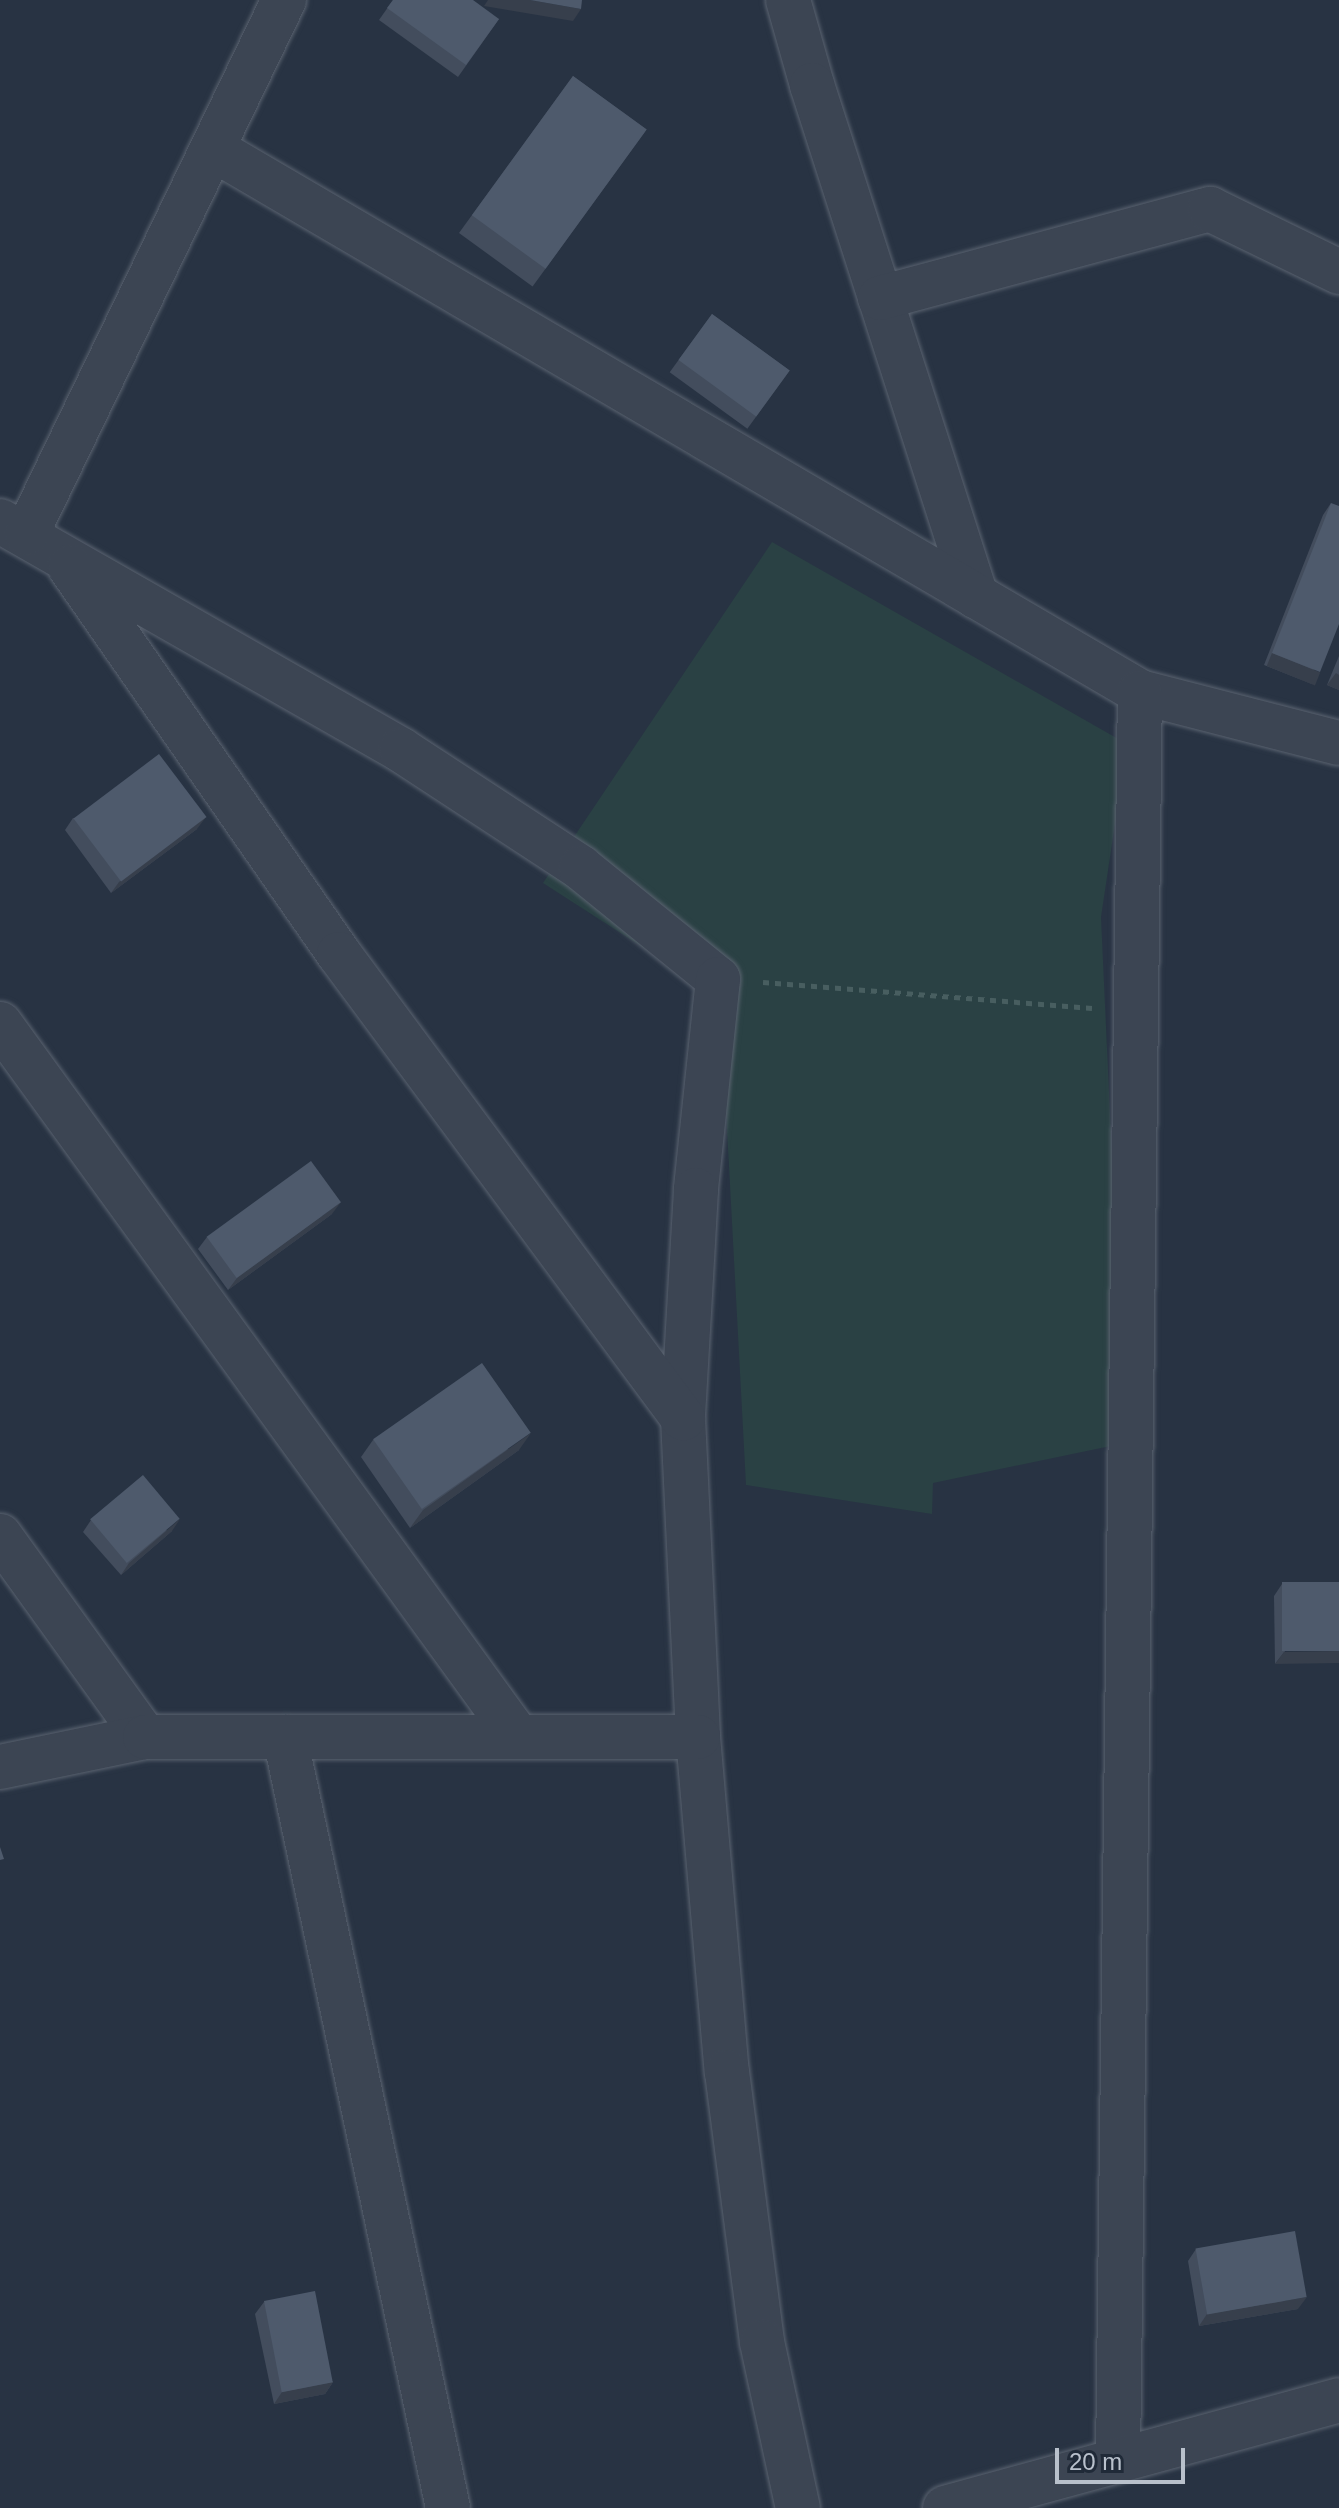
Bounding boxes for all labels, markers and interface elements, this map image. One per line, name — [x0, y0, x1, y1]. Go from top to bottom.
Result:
scale bar — [1059, 2432, 1189, 2482]
text: 20 m — [1069, 2448, 1122, 2475]

